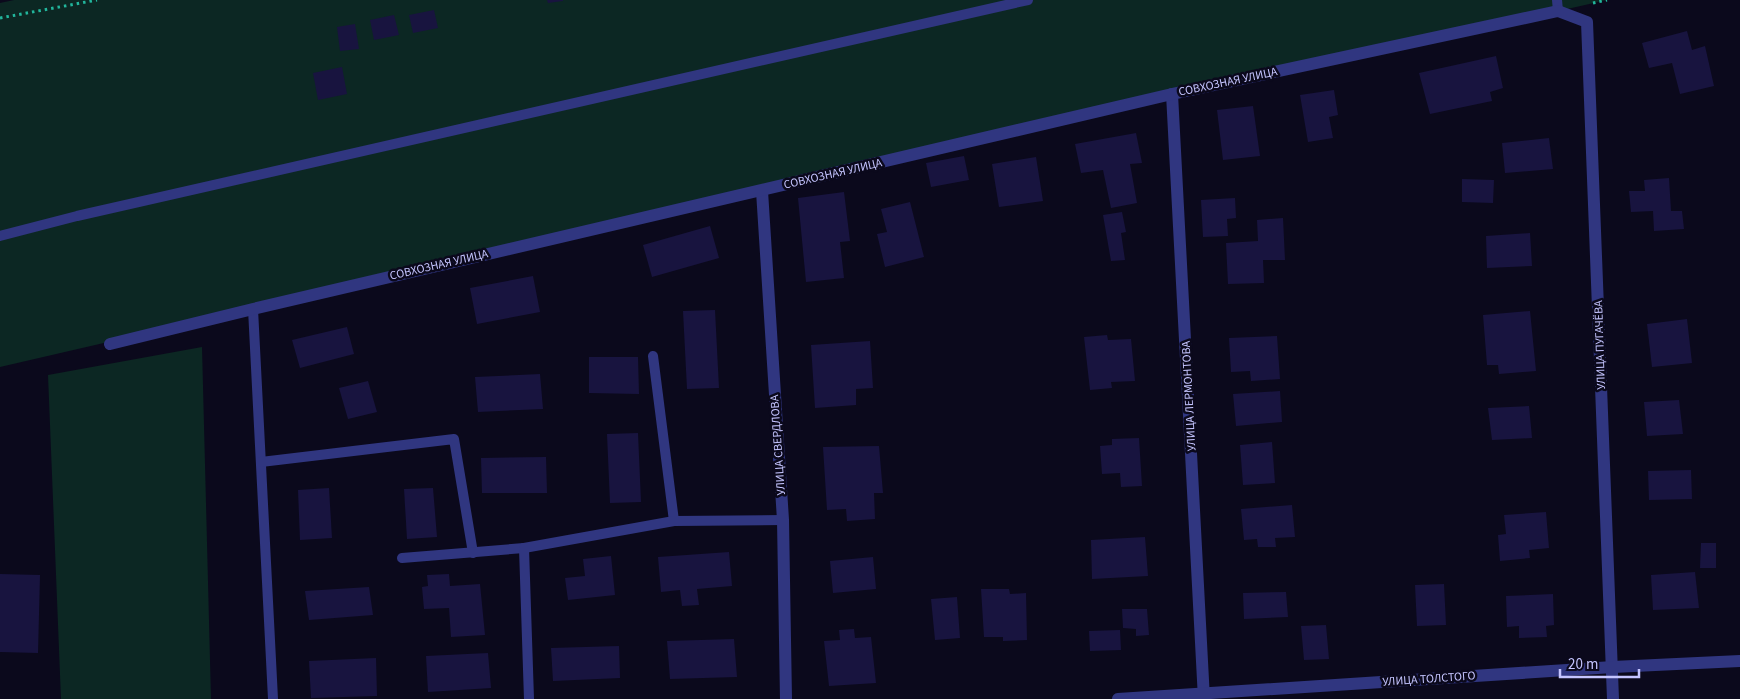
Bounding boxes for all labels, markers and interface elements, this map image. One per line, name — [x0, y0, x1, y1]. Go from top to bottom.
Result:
street label: СОВХОЗНАЯ УЛИЦА — [1177, 63, 1279, 101]
street label: СОВХОЗНАЯ УЛИЦА — [782, 154, 884, 194]
street label: СОВХОЗНАЯ УЛИЦА — [388, 245, 490, 285]
street label: УЛИЦА ПУГАЧЁВА — [1590, 300, 1610, 390]
street label: УЛИЦА ЛЕРМОНТОВА — [1178, 340, 1200, 452]
street label: УЛИЦА СВЕРДЛОВА — [766, 394, 790, 496]
scale bar — [1560, 646, 1639, 678]
text: 20 m — [1568, 654, 1598, 675]
street label: УЛИЦА ТОЛСТОГО — [1382, 667, 1476, 691]

